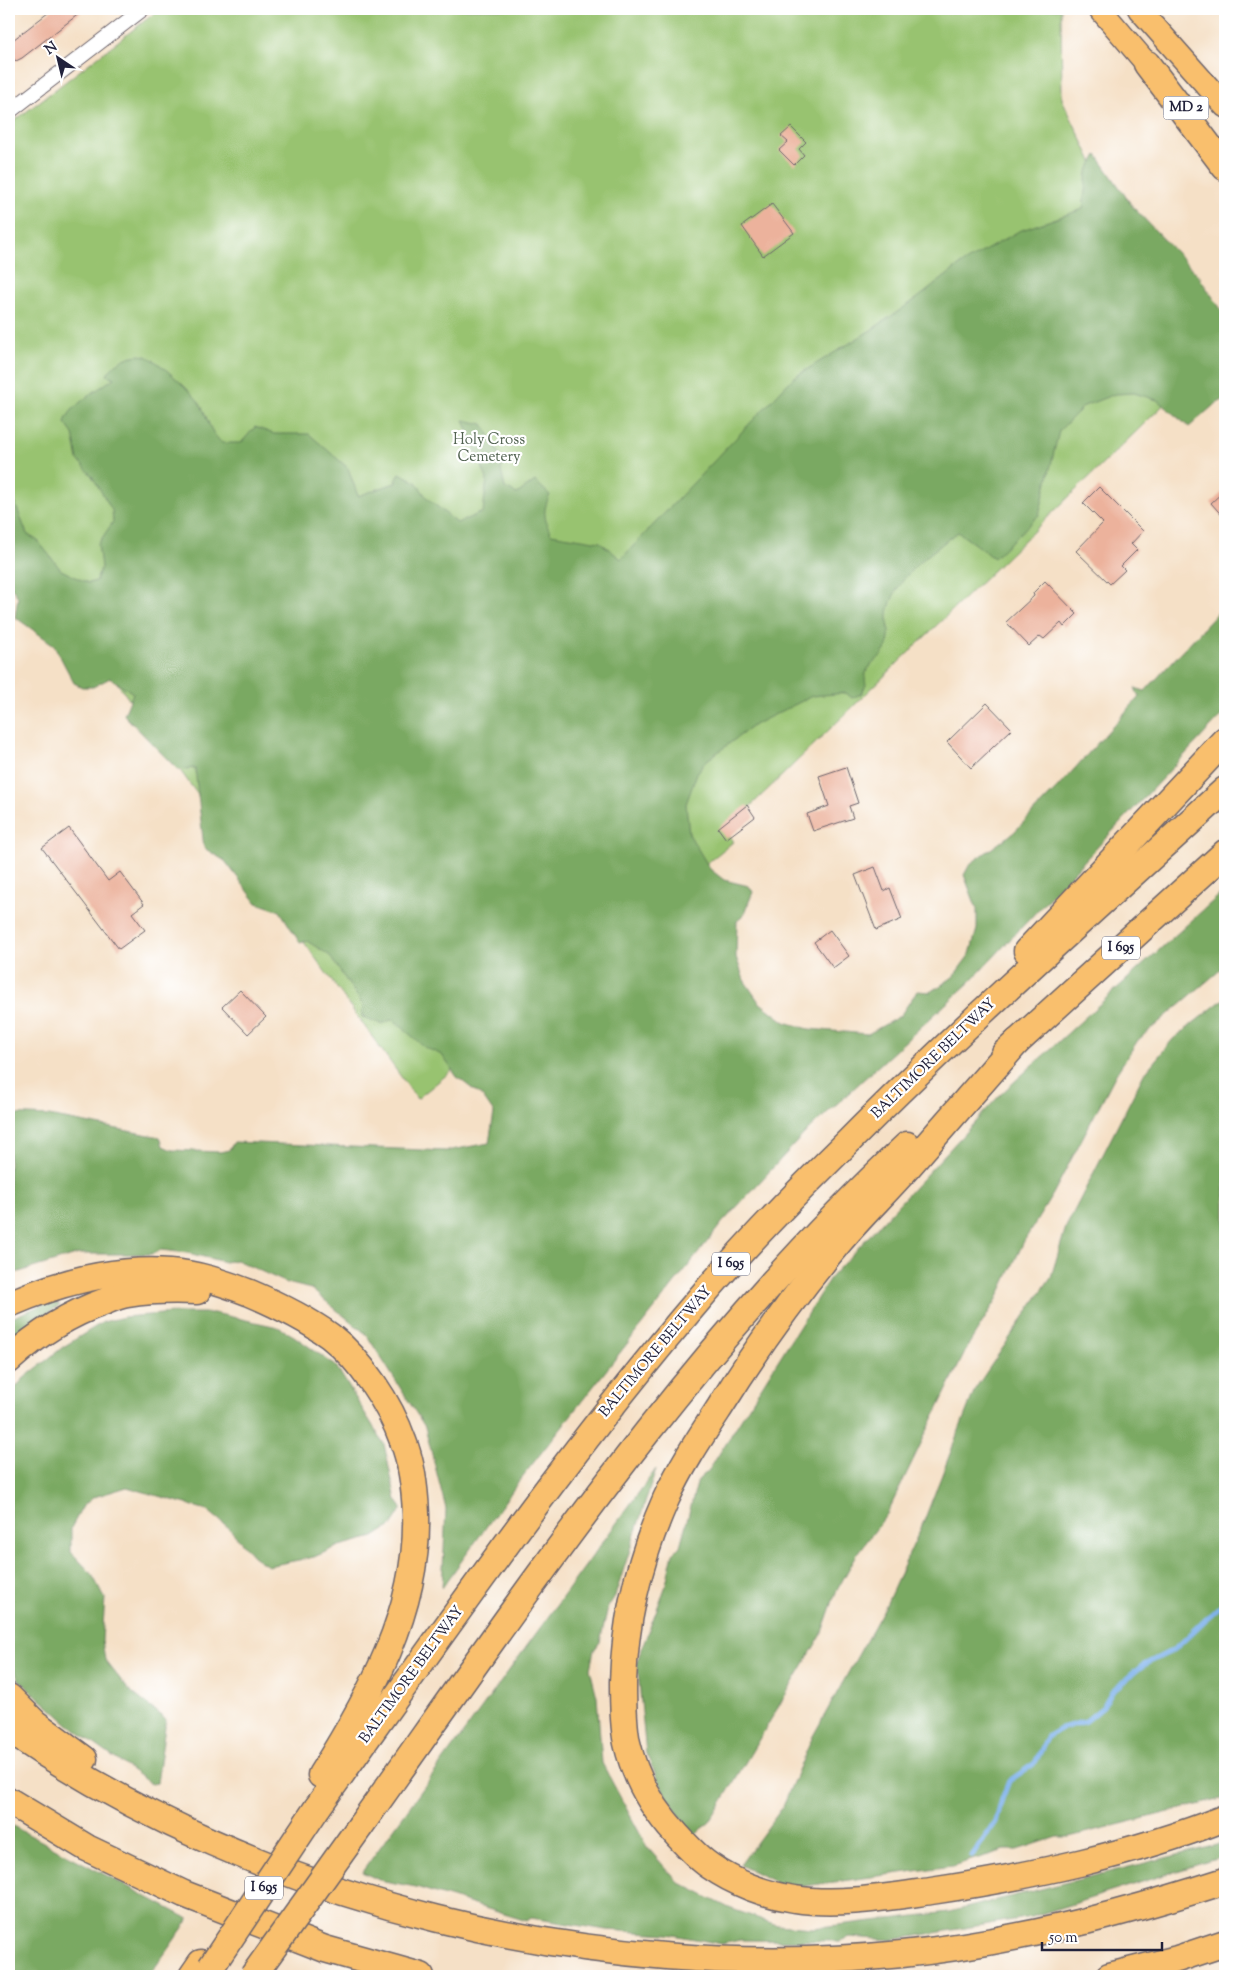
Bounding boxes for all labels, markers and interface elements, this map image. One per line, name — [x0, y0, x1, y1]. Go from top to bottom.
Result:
north arrow — [32, 32, 82, 82]
text: N — [41, 38, 62, 60]
road number: MD 2 — [1164, 96, 1208, 120]
park label: Holy Cross Cemetery — [453, 430, 525, 468]
road number: I 695 — [1102, 936, 1140, 960]
street label: BALTIMORE BELTWAY — [867, 994, 1001, 1124]
road number: I 695 — [712, 1252, 750, 1276]
street label: BALTIMORE BELTWAY — [595, 1282, 718, 1422]
street label: BALTIMORE BELTWAY — [355, 1602, 469, 1748]
road number: I 695 — [245, 1876, 283, 1900]
scale bar — [1042, 1920, 1162, 1952]
text: 50 m — [1048, 1928, 1078, 1949]

